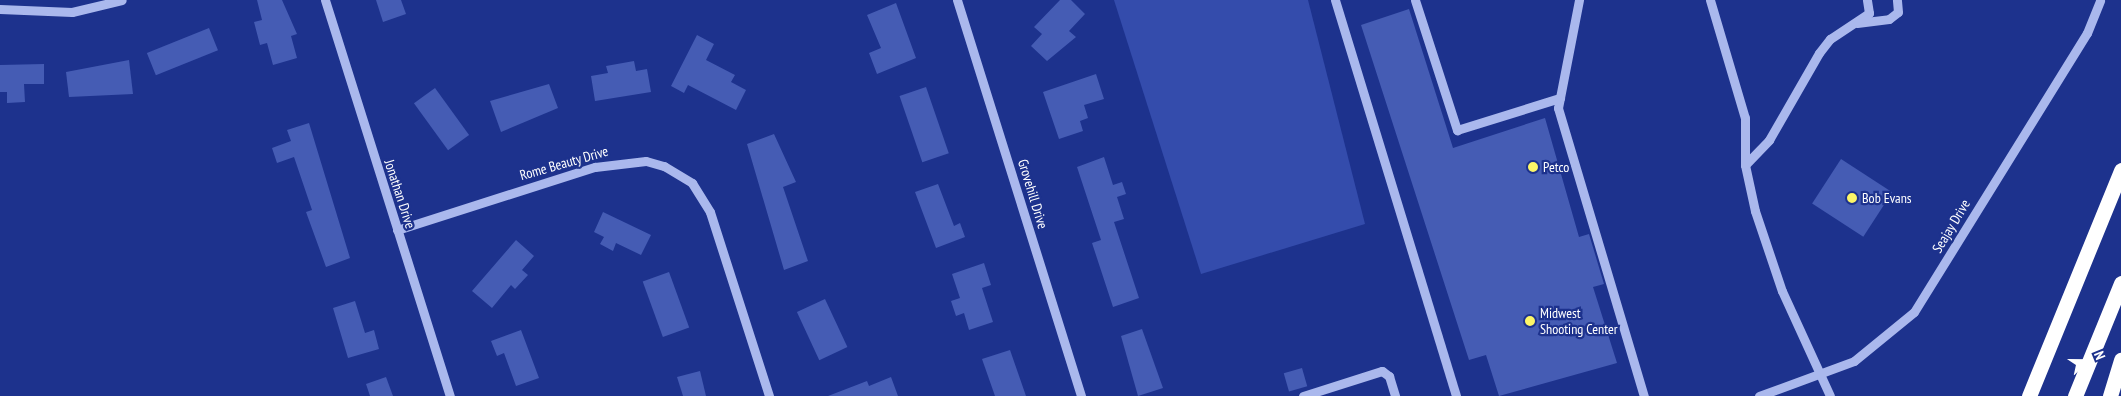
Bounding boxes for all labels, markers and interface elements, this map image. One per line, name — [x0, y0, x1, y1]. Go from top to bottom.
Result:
street label: Rome Beauty Drive — [518, 142, 610, 184]
street label: Jonathan Drive — [381, 157, 419, 231]
street label: Grovehill Drive — [1014, 157, 1052, 231]
place label: Petco — [1543, 159, 1569, 175]
marker: Petco — [1527, 161, 1539, 173]
place label: Bob Evans — [1862, 190, 1912, 206]
marker: Bob Evans — [1846, 192, 1858, 204]
street label: Seajay Drive — [1928, 196, 1974, 256]
place label: Midwest Shooting Center — [1540, 305, 1618, 338]
marker: Midwest Shooting Center — [1524, 315, 1536, 327]
north arrow — [2061, 336, 2111, 386]
text: N — [2090, 349, 2110, 362]

